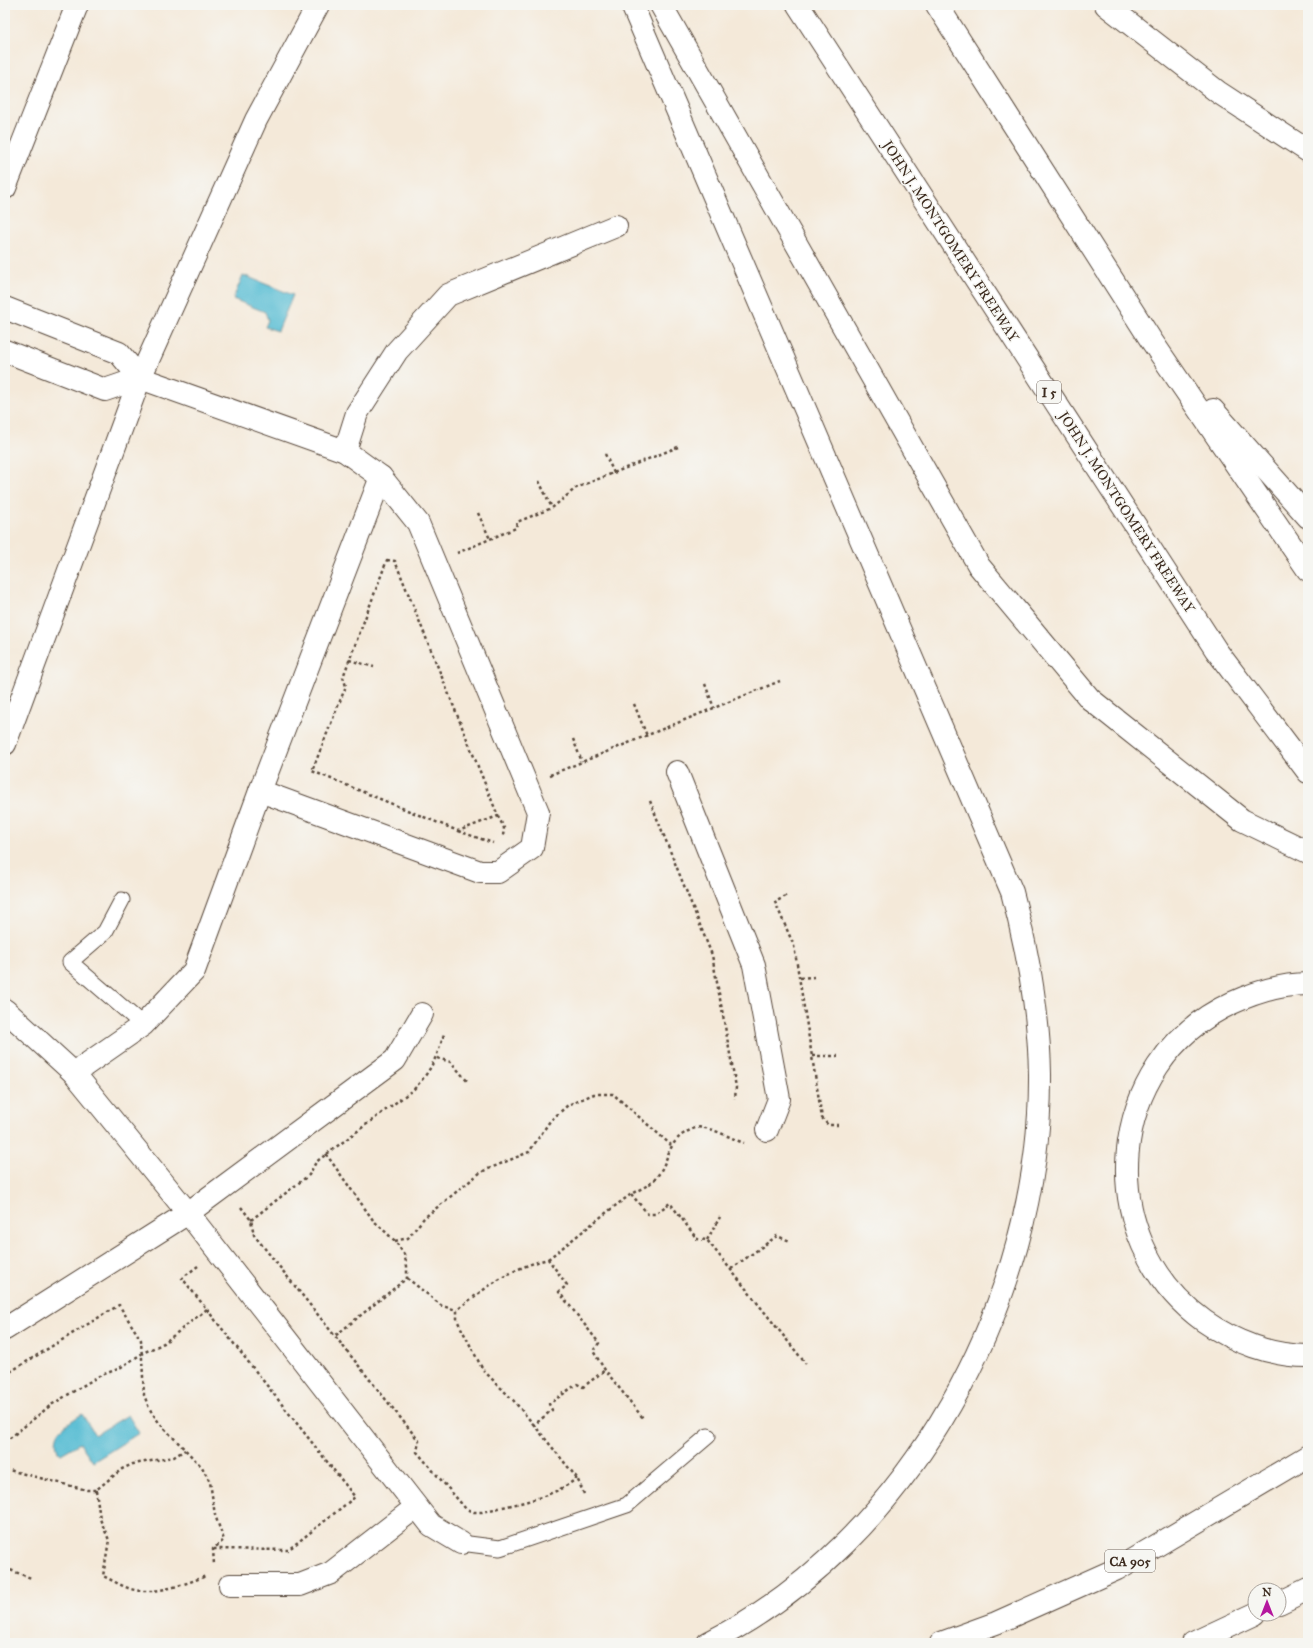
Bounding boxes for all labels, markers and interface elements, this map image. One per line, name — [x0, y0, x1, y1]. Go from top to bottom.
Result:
street label: JOHN J. MONTGOMERY FREEWAY — [877, 136, 1023, 347]
road number: I 5 — [1037, 381, 1061, 403]
street label: JOHN J. MONTGOMERY FREEWAY — [1053, 407, 1199, 618]
road number: CA 905 — [1105, 1550, 1155, 1572]
north arrow — [1247, 1582, 1287, 1622]
text: N — [1262, 1586, 1272, 1599]

